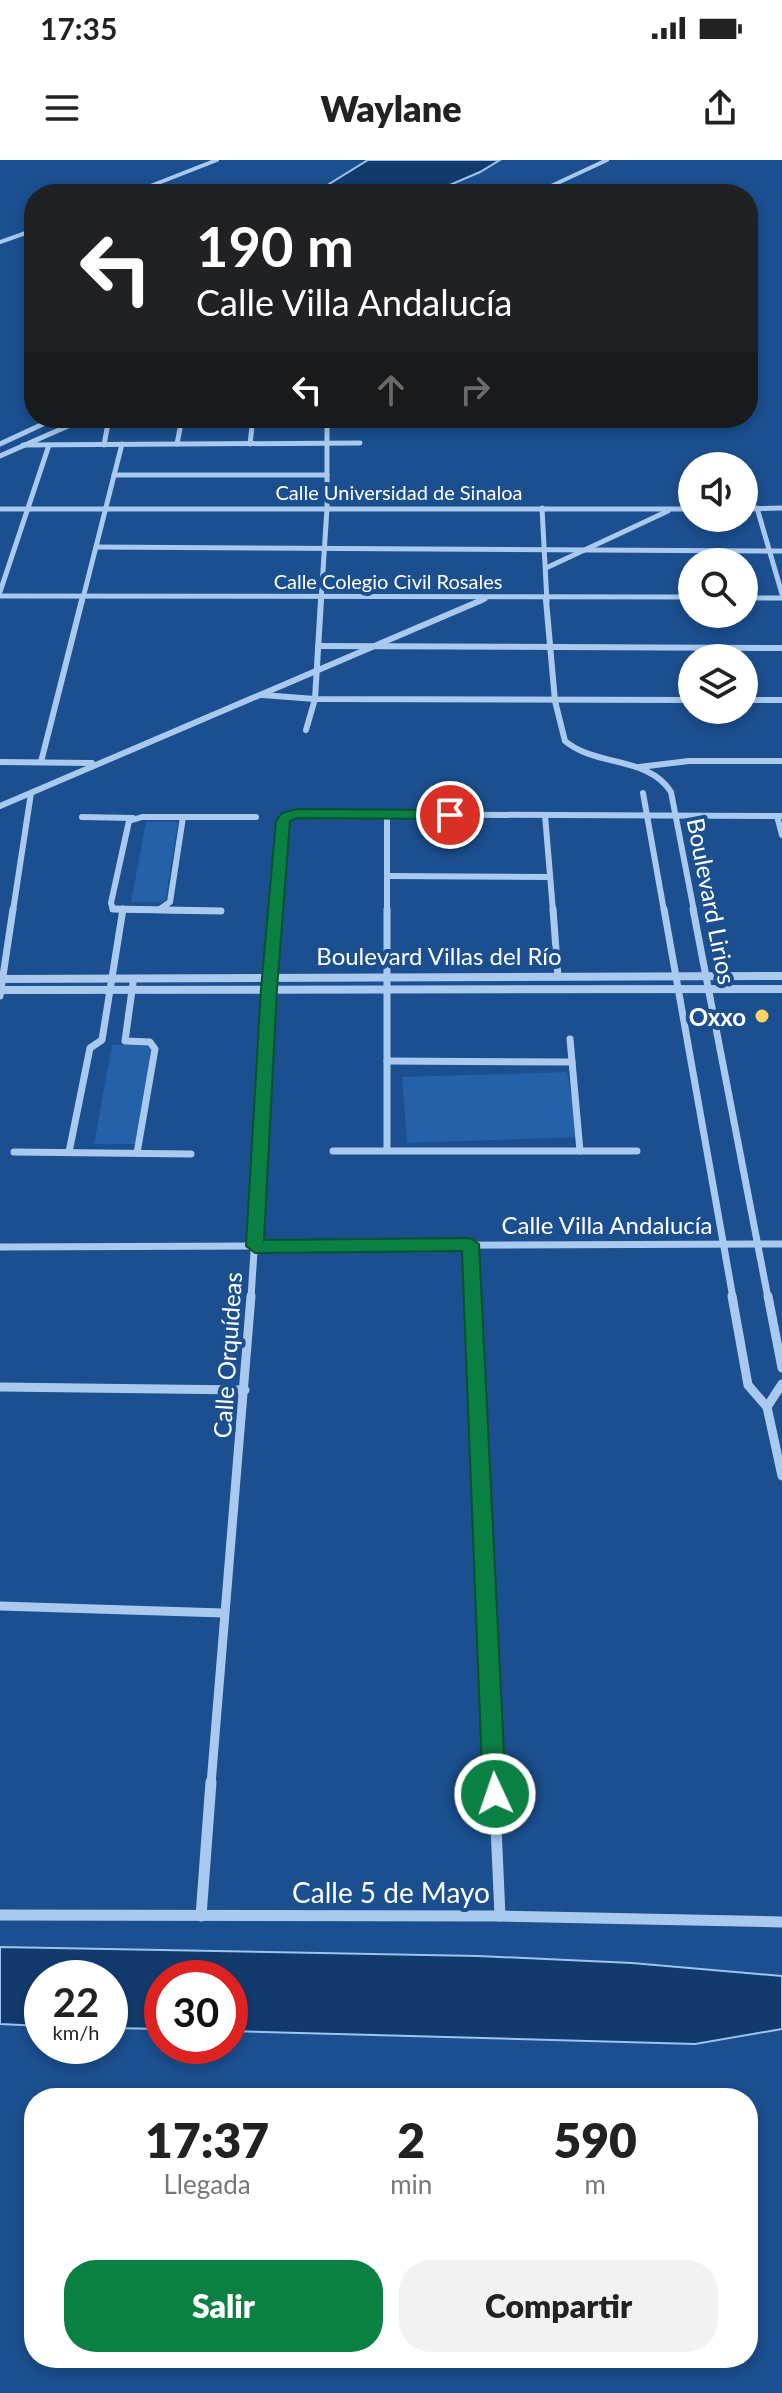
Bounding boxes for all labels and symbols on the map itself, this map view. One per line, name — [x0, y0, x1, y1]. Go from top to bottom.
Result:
street label: Calle Universidad de Sinaloa — [275, 480, 523, 504]
street label: Calle Colegio Civil Rosales — [274, 569, 502, 593]
pin — [416, 781, 484, 849]
street label: Boulevard Lirios — [682, 815, 742, 987]
street label: Boulevard Villas del Río — [316, 941, 562, 970]
place label: Oxxo — [689, 1002, 746, 1031]
marker: Oxxo — [753, 1007, 771, 1025]
street label: Calle Villa Andalucía — [502, 1210, 713, 1239]
street label: Calle Orquídeas — [207, 1271, 247, 1439]
position arrow — [453, 1752, 537, 1836]
street label: Calle 5 de Mayo — [292, 1875, 490, 1909]
speed limit sign: 30 — [144, 1960, 248, 2064]

